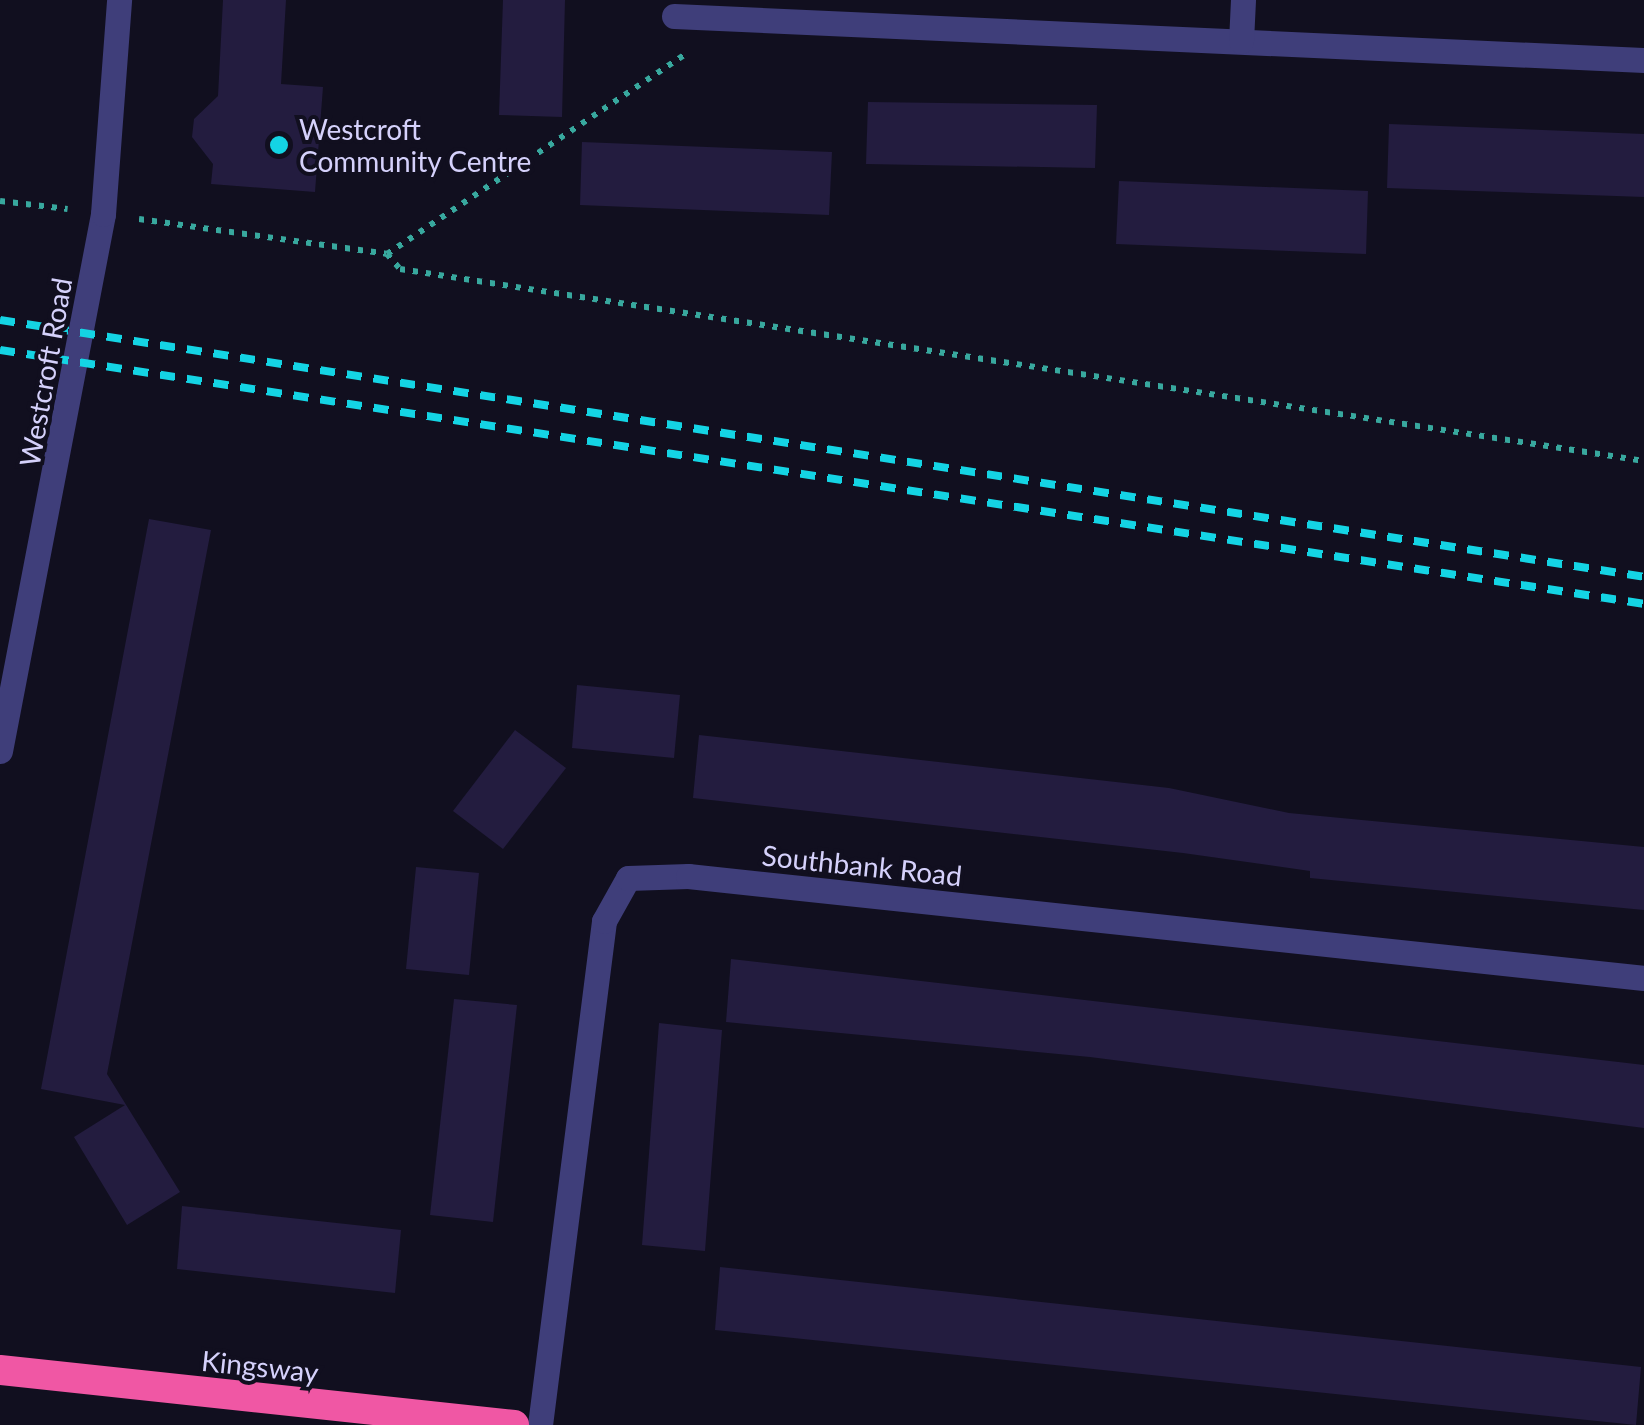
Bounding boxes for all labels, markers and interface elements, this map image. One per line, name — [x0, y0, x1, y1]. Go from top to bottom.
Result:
place label: Westcroft Community Centre — [299, 112, 532, 178]
marker: Westcroft Community Centre — [268, 134, 290, 156]
street label: Westcroft Road — [12, 275, 78, 469]
street label: Southbank Road — [760, 838, 964, 892]
street label: Kingsway — [200, 1343, 320, 1389]

